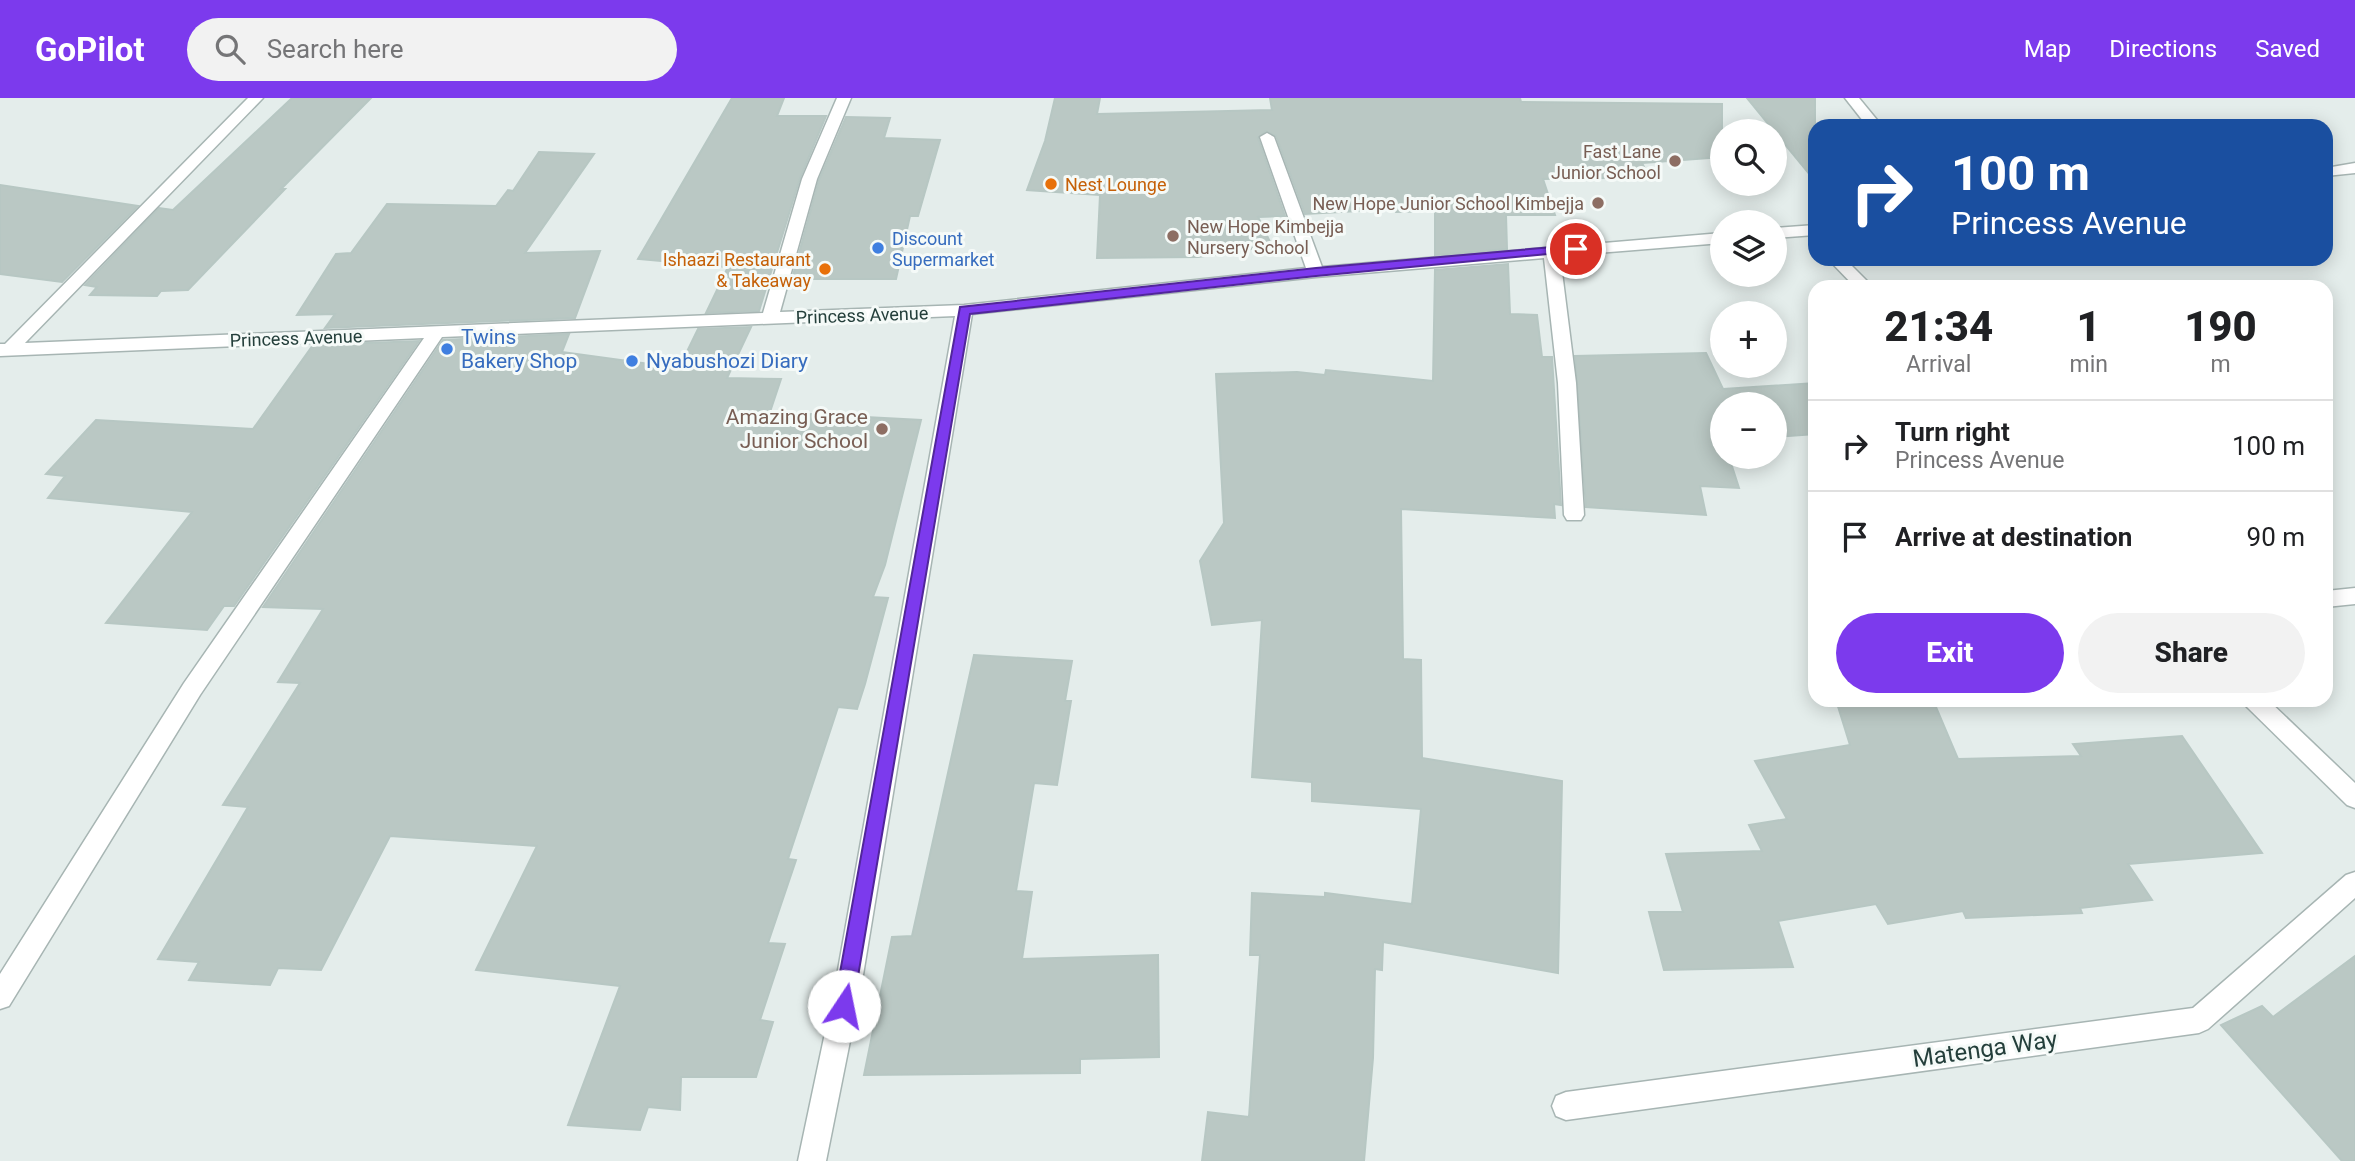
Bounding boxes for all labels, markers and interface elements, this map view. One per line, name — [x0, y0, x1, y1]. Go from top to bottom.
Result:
search box — [187, 18, 677, 81]
text: GoPilot — [35, 30, 145, 69]
icon: search — [211, 30, 249, 68]
text: Search here — [267, 34, 403, 64]
text: Map — [2024, 35, 2071, 63]
text: Directions — [2109, 35, 2217, 63]
text: Saved — [2255, 35, 2320, 63]
map controls — [1710, 119, 1787, 469]
button: search — [1710, 119, 1787, 196]
place label: Fast Lane Junior School — [1551, 141, 1661, 183]
text: 100 m — [1951, 145, 2090, 202]
icon: right — [1836, 147, 1927, 238]
marker: Fast Lane Junior School — [1667, 153, 1683, 169]
place label: Nest Lounge — [1065, 174, 1167, 195]
marker: Nest Lounge — [1043, 176, 1059, 192]
place label: New Hope Junior School Kimbejja — [1312, 193, 1584, 214]
marker: New Hope Junior School Kimbejja — [1590, 195, 1606, 211]
text: Princess Avenue — [1951, 204, 2187, 242]
button: layers — [1710, 210, 1787, 287]
place label: New Hope Kimbejja Nursery School — [1187, 216, 1344, 258]
pin — [1546, 219, 1606, 279]
place label: Discount Supermarket — [892, 228, 995, 270]
marker: New Hope Kimbejja Nursery School — [1165, 228, 1181, 244]
icon: arrive — [1557, 230, 1595, 268]
marker: Discount Supermarket — [870, 240, 886, 256]
place label: Ishaazi Restaurant & Takeaway — [663, 249, 811, 291]
marker: Ishaazi Restaurant & Takeaway — [817, 261, 833, 277]
button: + — [1710, 301, 1787, 378]
street label: Princess Avenue — [795, 302, 929, 328]
text: 21:34 — [1884, 302, 1993, 351]
text: 1 — [2077, 302, 2101, 351]
text: 190 — [2184, 302, 2257, 351]
street label: Princess Avenue — [229, 325, 363, 351]
place label: Twins Bakery Shop — [461, 325, 577, 373]
marker: Twins Bakery Shop — [439, 341, 455, 357]
place label: Nyabushozi Diary — [646, 349, 808, 373]
text: Arrival — [1906, 351, 1971, 378]
text: min — [2069, 351, 2108, 378]
text: m — [2210, 351, 2231, 378]
marker: Nyabushozi Diary — [624, 353, 640, 369]
button: − — [1710, 392, 1787, 469]
place label: Amazing Grace Junior School — [726, 405, 868, 453]
text: Turn right — [1895, 417, 2010, 447]
marker: Amazing Grace Junior School — [874, 421, 890, 437]
icon: right — [1836, 427, 1874, 465]
text: 100 m — [2232, 431, 2305, 461]
text: Princess Avenue — [1895, 447, 2065, 474]
icon: arrive — [1836, 518, 1874, 556]
text: Arrive at destination — [1895, 522, 2132, 552]
text: 90 m — [2247, 522, 2305, 552]
button: Exit — [1836, 613, 2064, 693]
button: Share — [2078, 613, 2305, 693]
position arrow — [807, 969, 881, 1043]
street label: Matenga Way — [1911, 1025, 2060, 1073]

